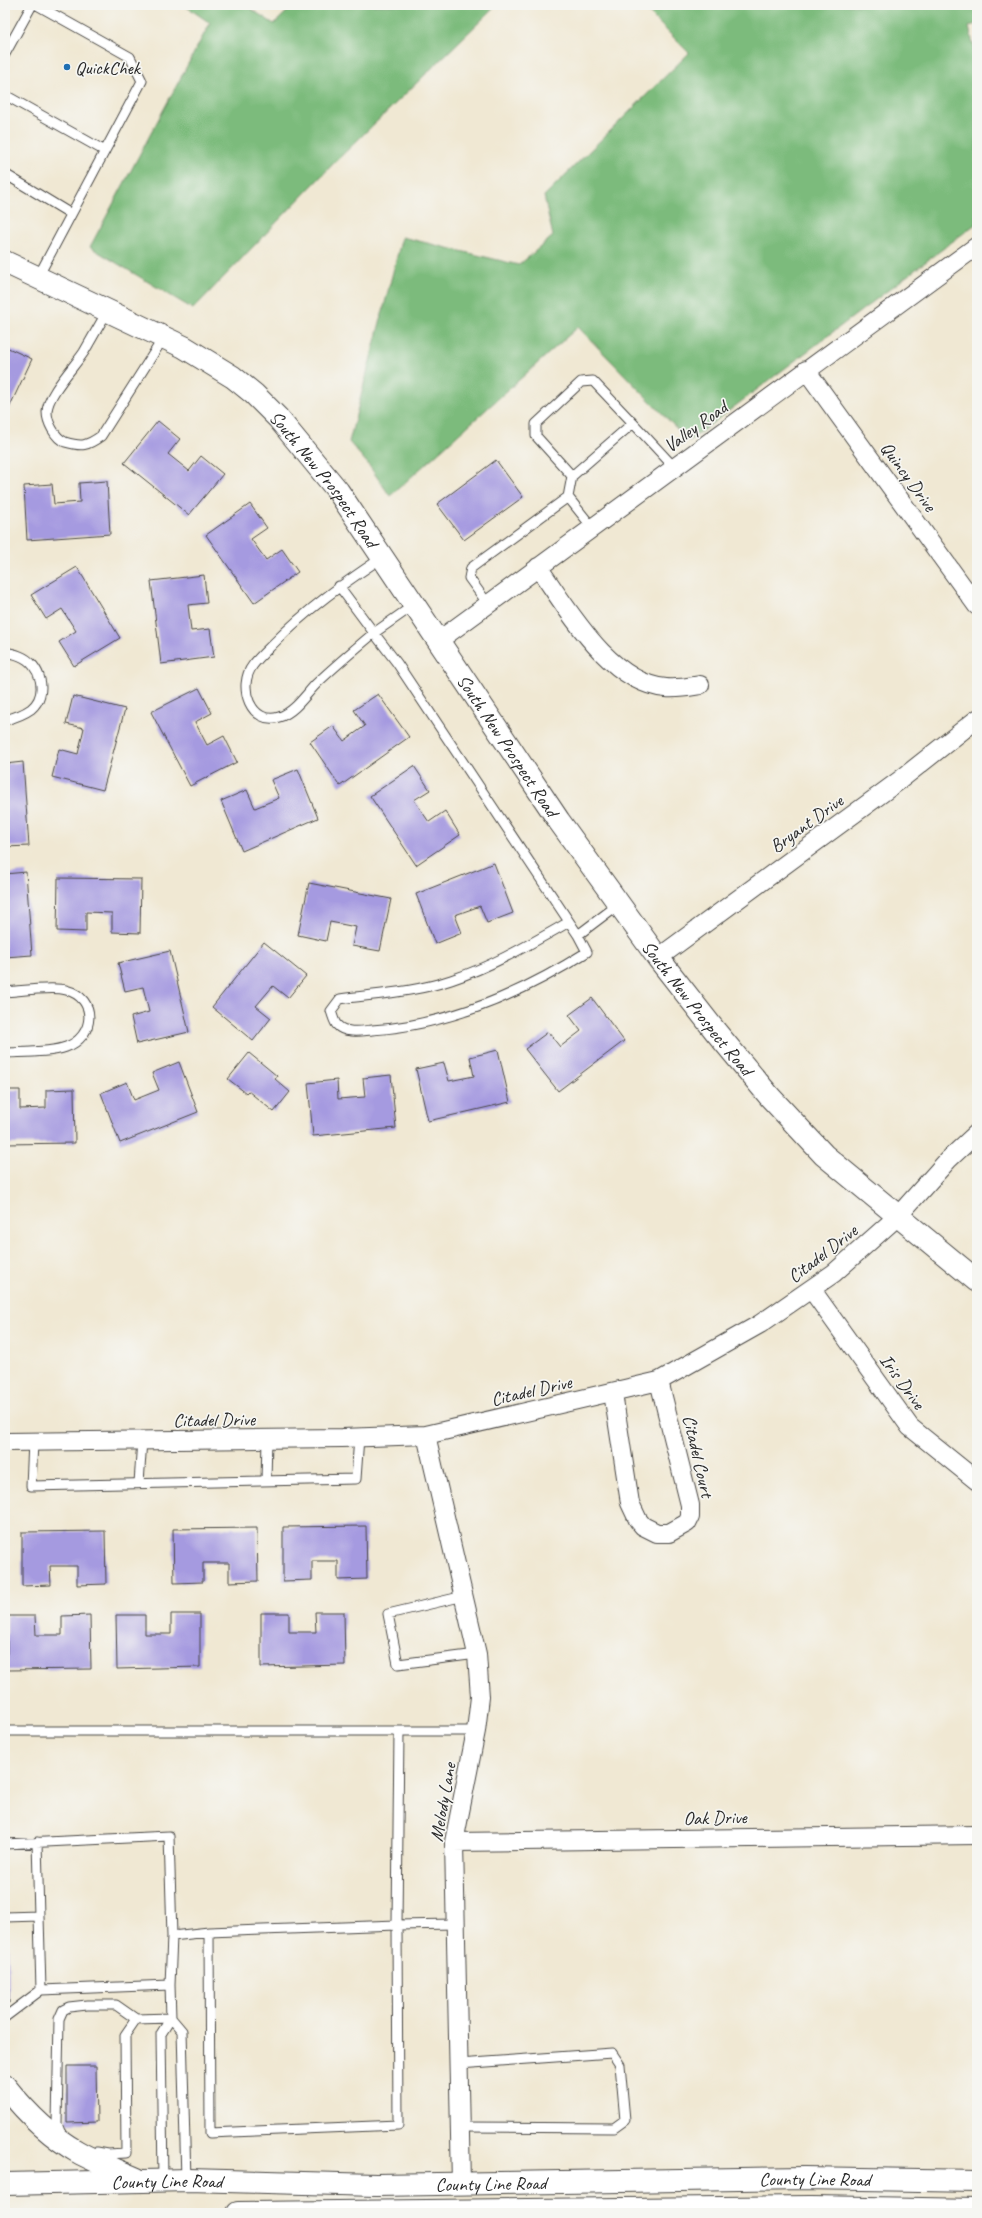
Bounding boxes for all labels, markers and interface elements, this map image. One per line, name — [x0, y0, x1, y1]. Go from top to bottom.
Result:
place label: QuickChek — [75, 56, 142, 80]
marker: QuickChek — [62, 62, 72, 72]
street label: Valley Road — [659, 394, 735, 458]
street label: South New Prospect Road — [264, 406, 385, 554]
street label: Quincy Drive — [875, 437, 943, 518]
street label: South New Prospect Road — [451, 670, 565, 824]
street label: Bryant Drive — [765, 788, 849, 858]
street label: South New Prospect Road — [636, 936, 760, 1083]
street label: Citadel Drive — [783, 1218, 864, 1288]
street label: Iris Drive — [874, 1349, 931, 1416]
street label: Citadel Drive — [489, 1370, 576, 1412]
street label: Citadel Drive — [173, 1407, 257, 1433]
street label: Citadel Court — [677, 1413, 720, 1501]
street label: Melody Lane — [424, 1759, 462, 1843]
street label: Oak Drive — [683, 1805, 749, 1831]
street label: County Line Road — [759, 2167, 874, 2192]
street label: County Line Road — [111, 2169, 226, 2195]
street label: County Line Road — [435, 2171, 550, 2197]

